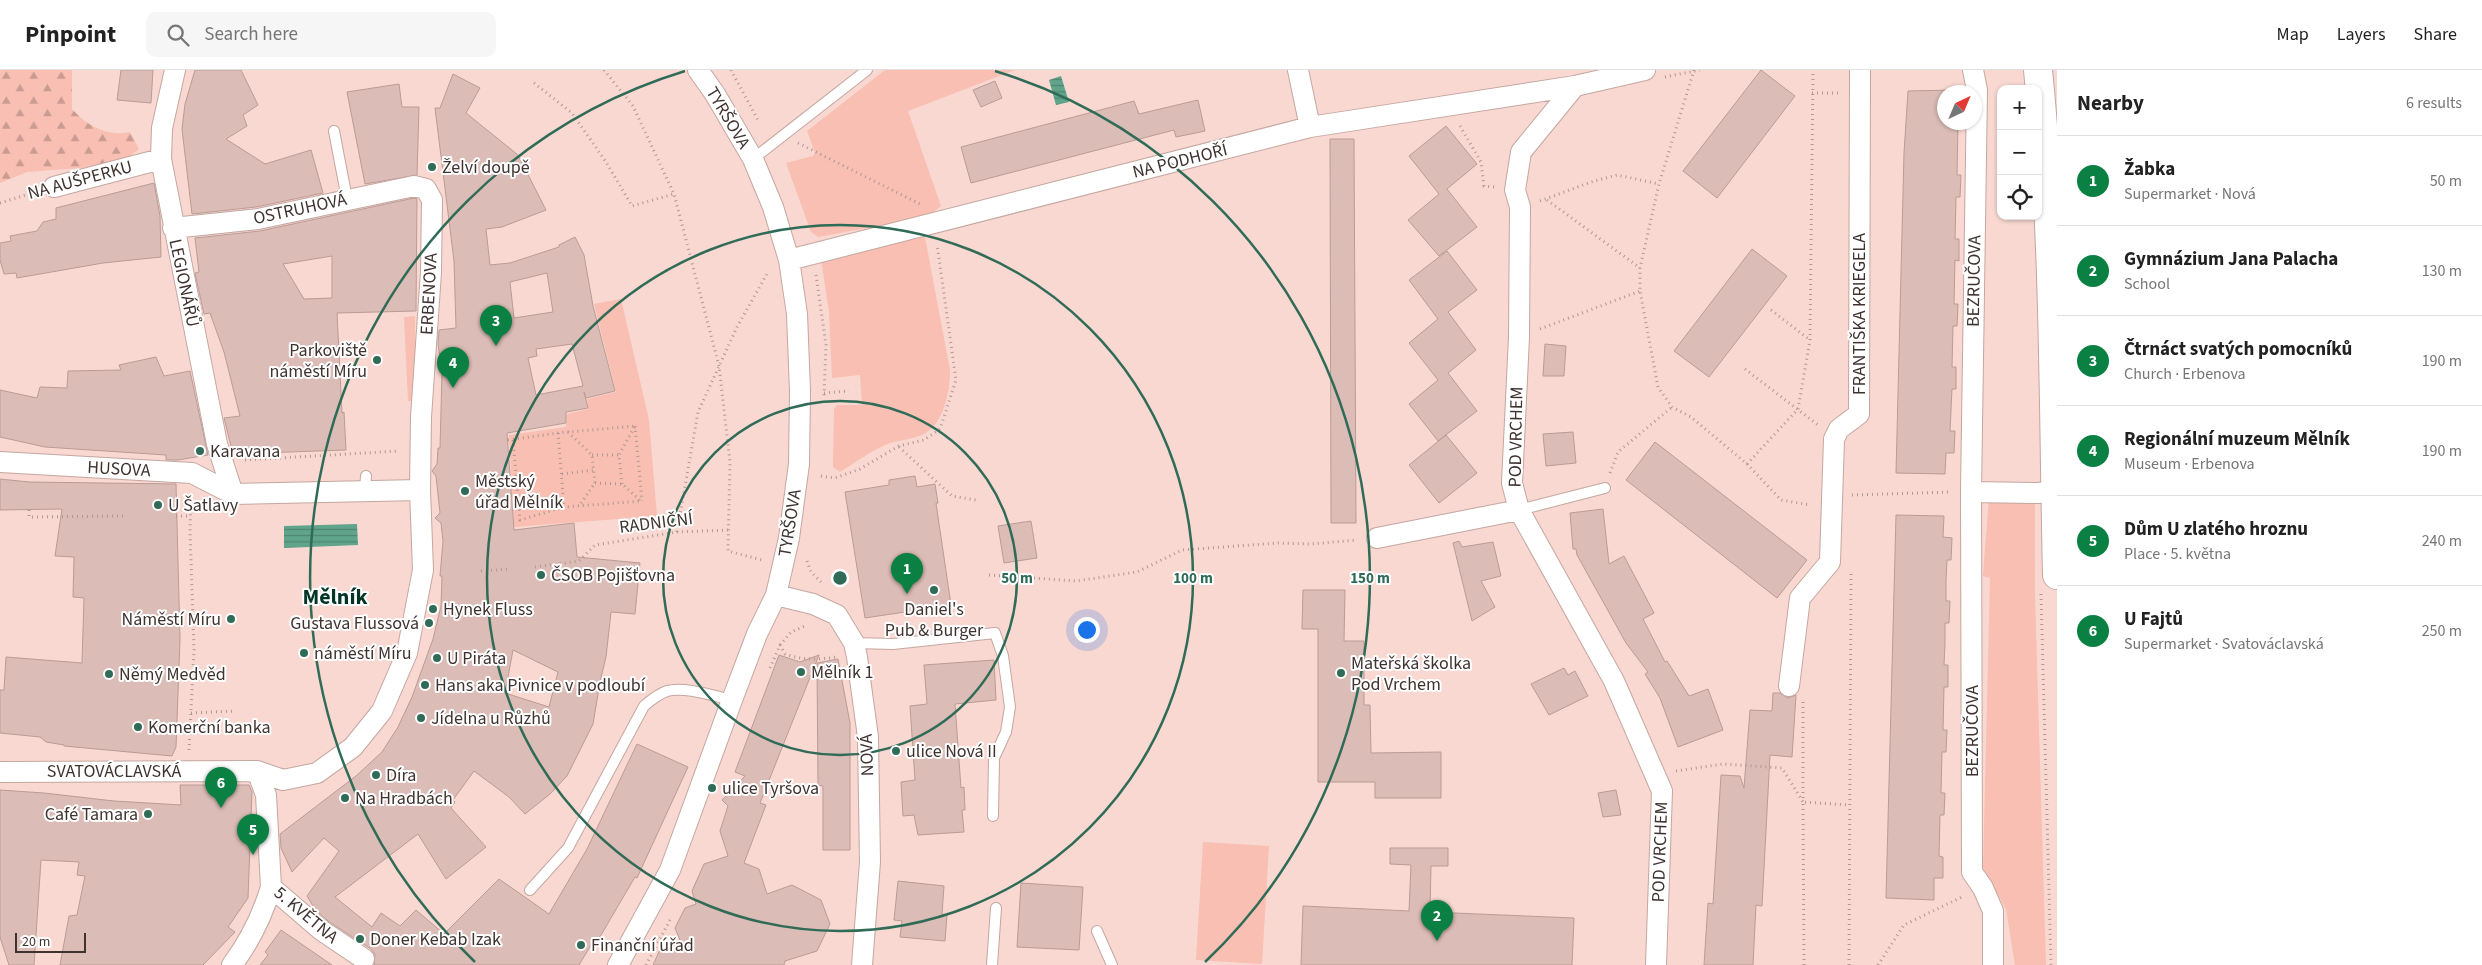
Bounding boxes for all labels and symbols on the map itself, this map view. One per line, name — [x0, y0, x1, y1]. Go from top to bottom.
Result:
street label: TYRŠOVA — [700, 82, 756, 154]
north arrow — [1937, 85, 1982, 130]
street label: NA PODHOŘÍ — [1130, 137, 1231, 185]
street label: NA AUŠPERKU — [25, 154, 135, 206]
place label: Želví doupě — [442, 155, 530, 180]
marker: Želví doupě — [426, 161, 438, 173]
street label: OSTRUHOVÁ — [251, 187, 349, 231]
street label: FRANTIŠKA KRIEGELA — [1847, 233, 1872, 395]
street label: BEZRUČOVA — [1961, 235, 1987, 327]
street label: LEGIONÁŘŮ — [162, 237, 206, 329]
street label: ERBENOVA — [414, 252, 444, 336]
pin: 3 — [480, 305, 512, 346]
place label: Parkoviště náměstí Míru — [269, 338, 367, 384]
pin: 4 — [437, 347, 469, 388]
marker: Parkoviště náměstí Míru — [371, 354, 383, 366]
street label: POD VRCHEM — [1503, 386, 1529, 488]
place label: Karavana — [210, 439, 280, 464]
marker: Karavana — [194, 445, 206, 457]
street label: HUSOVA — [87, 455, 152, 483]
place label: Městský úřad Mělník — [475, 469, 563, 515]
marker: Městský úřad Mělník — [459, 485, 471, 497]
street label: TYRŠOVA — [772, 487, 808, 559]
place label: U Šatlavy — [168, 493, 239, 518]
marker: U Šatlavy — [152, 499, 164, 511]
street label: RADNIČNÍ — [618, 506, 696, 540]
pin: 1 — [891, 553, 923, 594]
place label: ČSOB Pojišťovna — [551, 563, 675, 588]
text: 50 m — [1001, 568, 1033, 589]
text: 100 m — [1173, 568, 1213, 589]
text: 150 m — [1350, 568, 1390, 589]
marker: ČSOB Pojišťovna — [535, 569, 547, 581]
centre of rings — [831, 569, 849, 587]
district label: Mělník — [302, 581, 368, 613]
marker: Daniel's Pub & Burger — [928, 584, 940, 596]
place label: Hynek Fluss — [443, 597, 533, 622]
place label: Daniel's Pub & Burger — [885, 597, 984, 643]
marker: Hynek Fluss — [427, 603, 439, 615]
place label: Náměstí Míru — [122, 607, 221, 632]
place label: Gustava Flussová — [290, 611, 419, 636]
marker: Náměstí Míru — [225, 613, 237, 625]
marker: Gustava Flussová — [423, 617, 435, 629]
your location — [1074, 617, 1100, 643]
place label: náměstí Míru — [314, 641, 412, 666]
place label: U Piráta — [447, 646, 506, 671]
marker: náměstí Míru — [298, 647, 310, 659]
place label: Mateřská školka Pod Vrchem — [1351, 651, 1471, 697]
marker: U Piráta — [431, 652, 443, 664]
place label: Mělník 1 — [811, 660, 873, 685]
place label: Němý Medvěd — [119, 662, 226, 687]
marker: Mělník 1 — [795, 666, 807, 678]
marker: Mateřská školka Pod Vrchem — [1335, 667, 1347, 679]
marker: Němý Medvěd — [103, 668, 115, 680]
place label: Hans aka Pivnice v podloubí — [435, 673, 646, 698]
marker: Hans aka Pivnice v podloubí — [419, 679, 431, 691]
street label: BEZRUČOVA — [1960, 685, 1985, 777]
place label: Jídelna u Růzhů — [431, 706, 551, 731]
marker: Jídelna u Růzhů — [415, 712, 427, 724]
place label: Komerční banka — [148, 715, 270, 740]
marker: Komerční banka — [132, 721, 144, 733]
street label: NOVÁ — [854, 733, 880, 777]
place label: ulice Nová II — [906, 739, 997, 764]
marker: ulice Nová II — [890, 745, 902, 757]
street label: SVATOVÁCLAVSKÁ — [47, 759, 181, 784]
place label: Díra — [386, 763, 416, 788]
pin: 6 — [205, 767, 237, 808]
marker: Díra — [370, 769, 382, 781]
place label: ulice Tyršova — [722, 776, 819, 801]
marker: ulice Tyršova — [706, 782, 718, 794]
place label: Na Hradbách — [355, 786, 453, 811]
marker: Na Hradbách — [339, 792, 351, 804]
street label: POD VRCHEM — [1646, 801, 1674, 903]
place label: Café Tamara — [45, 802, 138, 827]
marker: Café Tamara — [142, 808, 154, 820]
pin: 5 — [237, 814, 269, 855]
street label: 5. KVĚTNA — [268, 881, 344, 949]
pin: 2 — [1421, 900, 1453, 941]
place label: Doner Kebab Izak — [370, 927, 501, 952]
scale bar — [15, 930, 86, 953]
marker: Doner Kebab Izak — [354, 933, 366, 945]
place label: Finanční úřad — [591, 933, 694, 958]
marker: Finanční úřad — [575, 939, 587, 951]

